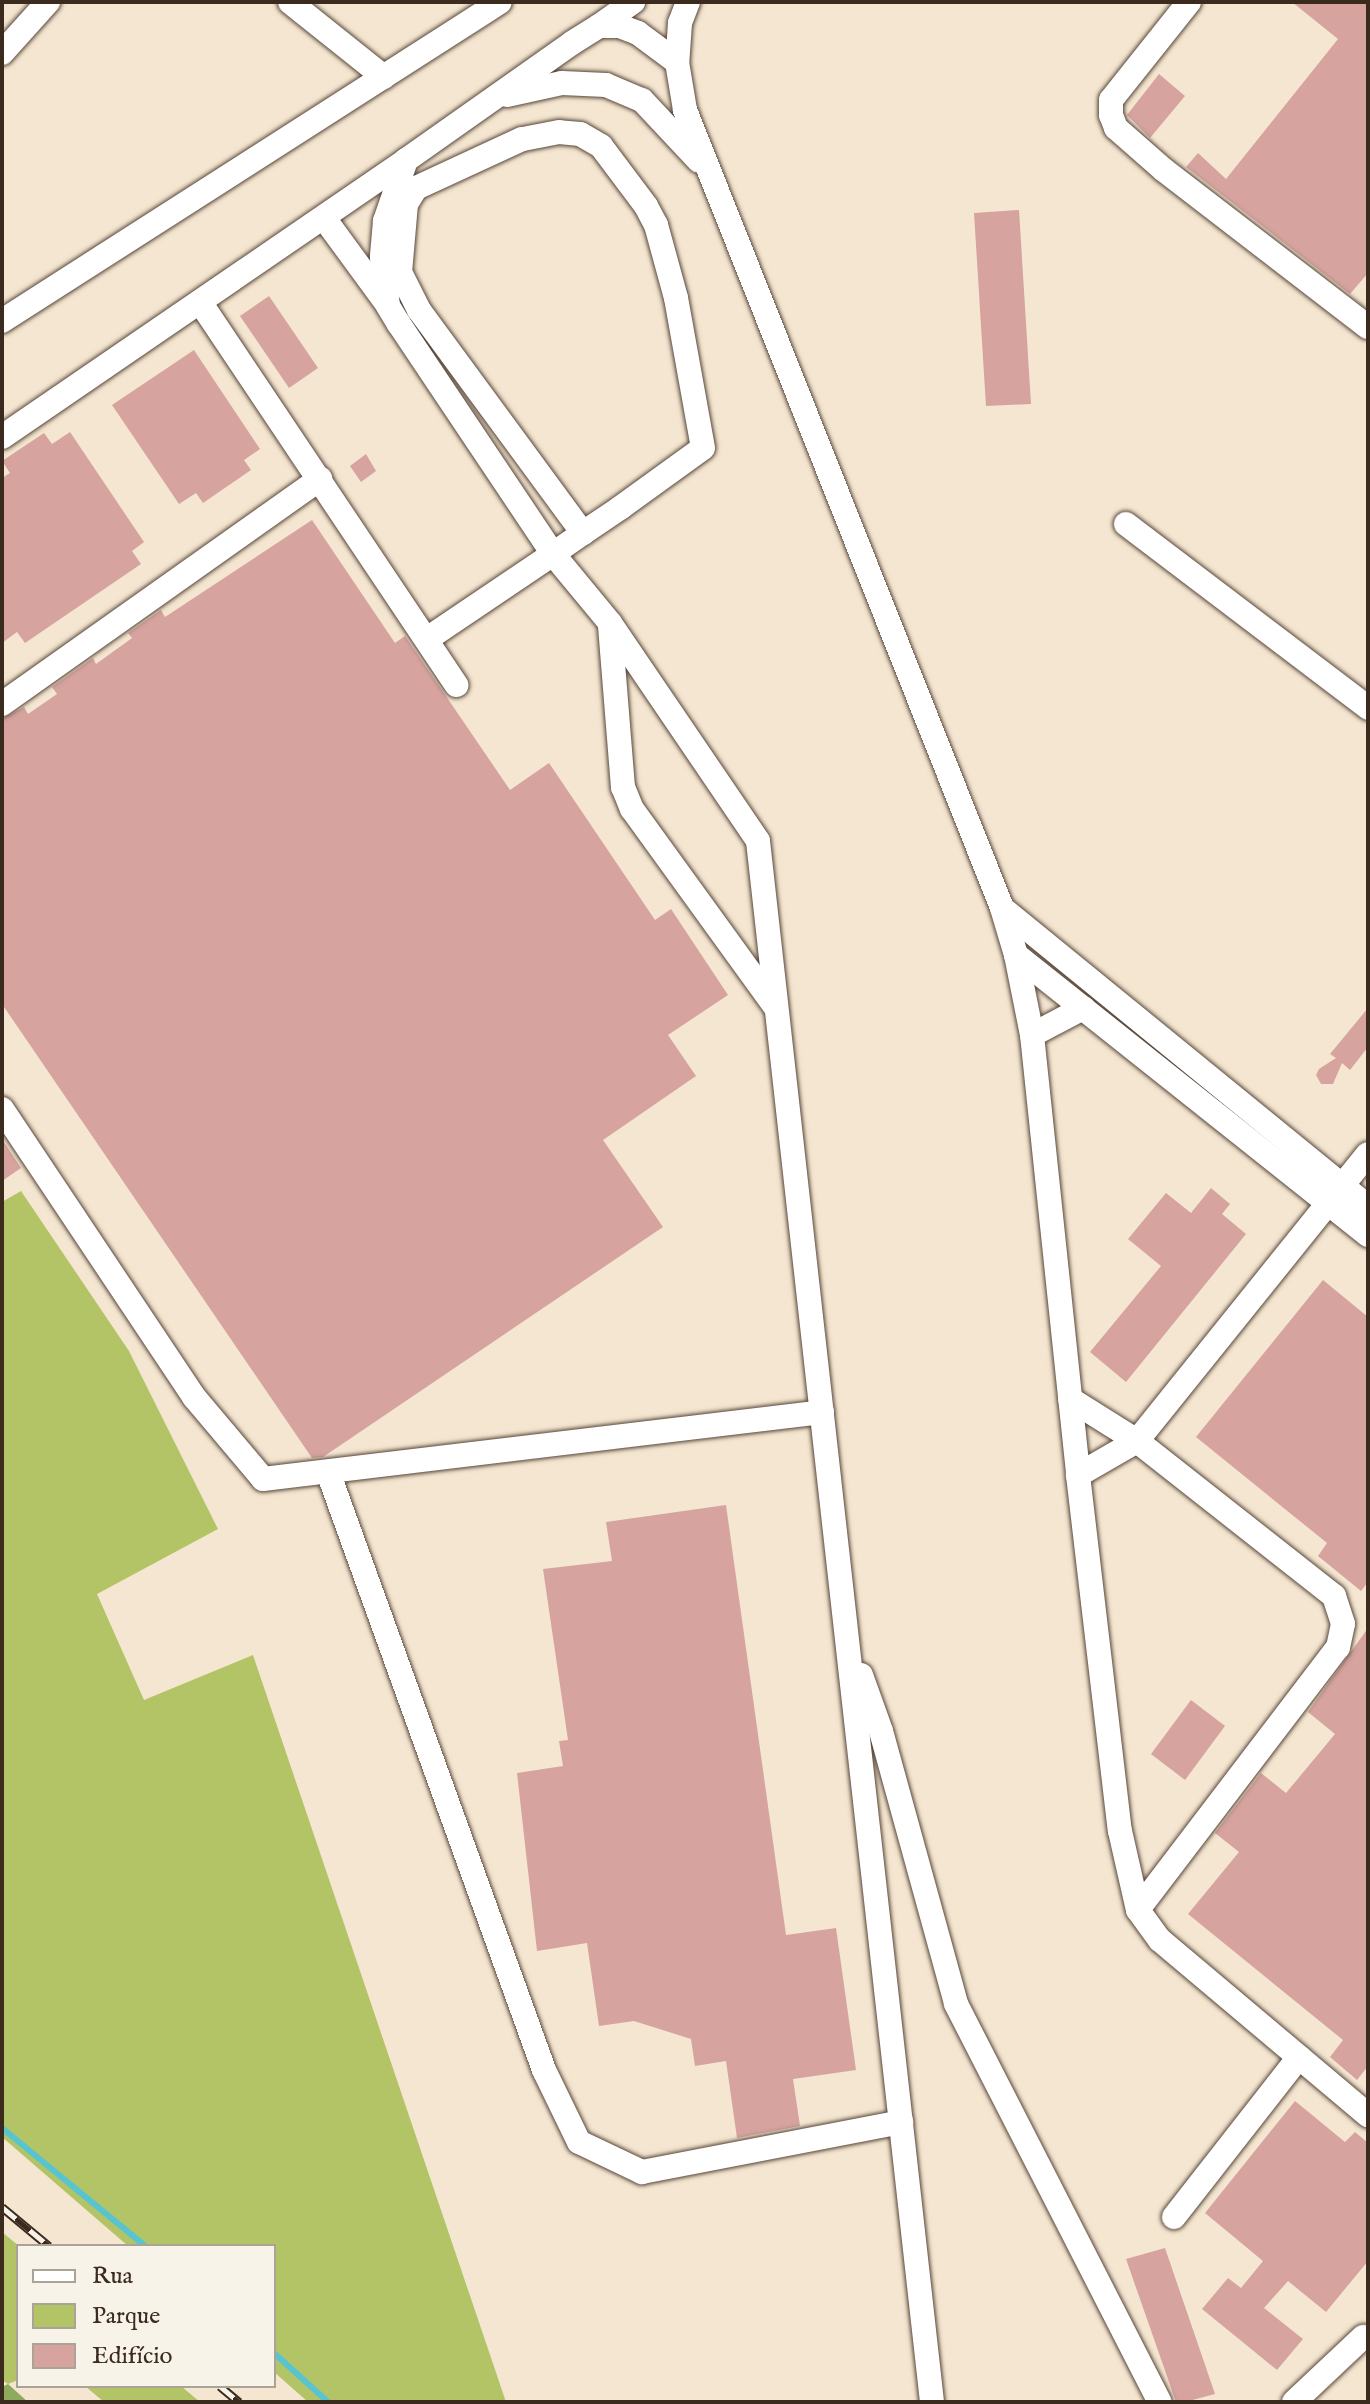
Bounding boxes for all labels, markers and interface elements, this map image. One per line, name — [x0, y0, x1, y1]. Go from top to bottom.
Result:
legend — [16, 2244, 276, 2388]
text: Rua — [92, 2261, 133, 2292]
text: Parque — [92, 2301, 160, 2332]
text: Edifício — [92, 2341, 172, 2372]

